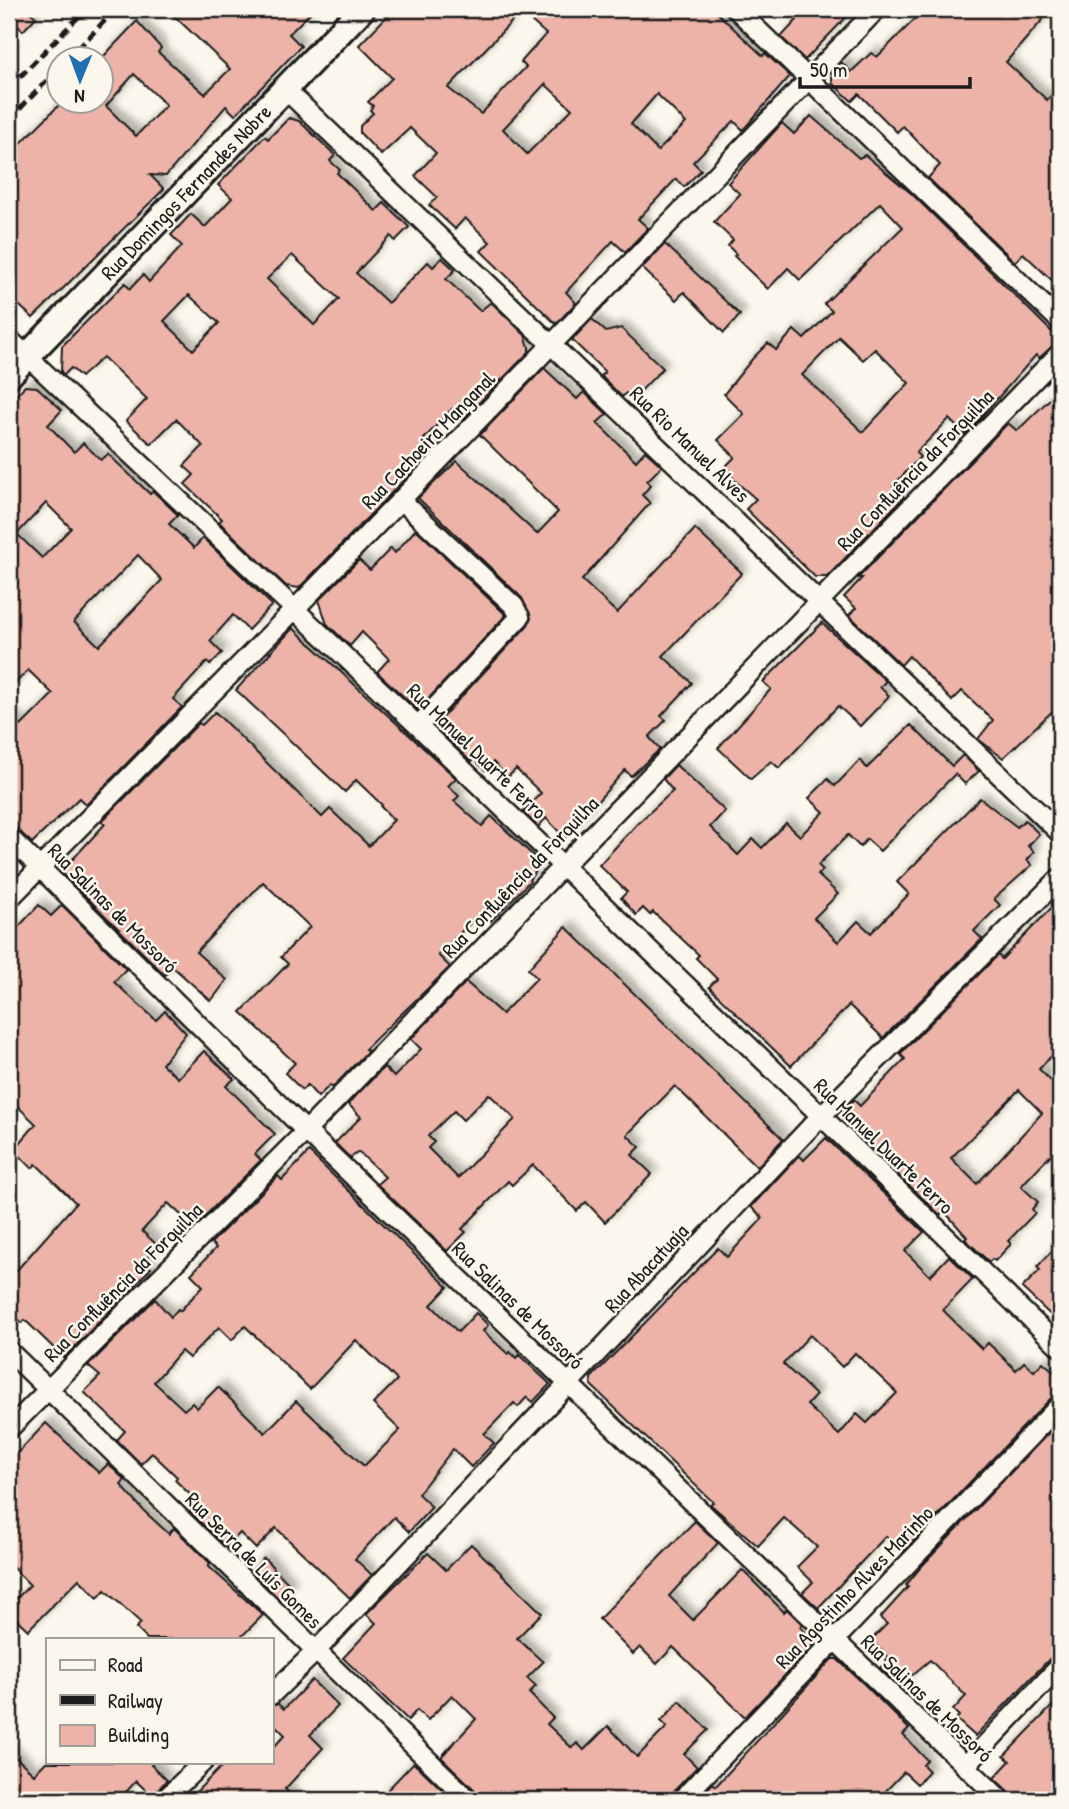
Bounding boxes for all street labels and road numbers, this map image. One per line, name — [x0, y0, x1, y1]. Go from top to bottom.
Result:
street label: Rua Domingos Fernandes Nobre — [94, 98, 278, 286]
street label: Rua Cachoeira Manganal — [355, 364, 502, 515]
street label: Rua Rio Manuel Alves — [624, 379, 756, 509]
street label: Rua Confluência da Forquilha — [830, 383, 1000, 557]
street label: Rua Manuel Duarte Ferro — [401, 677, 553, 825]
street label: Rua Confluência da Forquilha — [435, 790, 605, 964]
street label: Rua Salinas de Mossoró — [41, 836, 185, 980]
street label: Rua Manuel Duarte Ferro — [808, 1072, 960, 1220]
street label: Rua Confluência da Forquilha — [37, 1196, 209, 1368]
street label: Rua Abacatuaja — [597, 1217, 695, 1319]
street label: Rua Salinas de Mossoró — [446, 1234, 590, 1376]
street label: Rua Serra de Luís Gomes — [179, 1485, 329, 1635]
street label: Rua Agostinho Alves Marinho — [768, 1499, 940, 1675]
street label: Rua Salinas de Mossoró — [855, 1627, 999, 1769]

